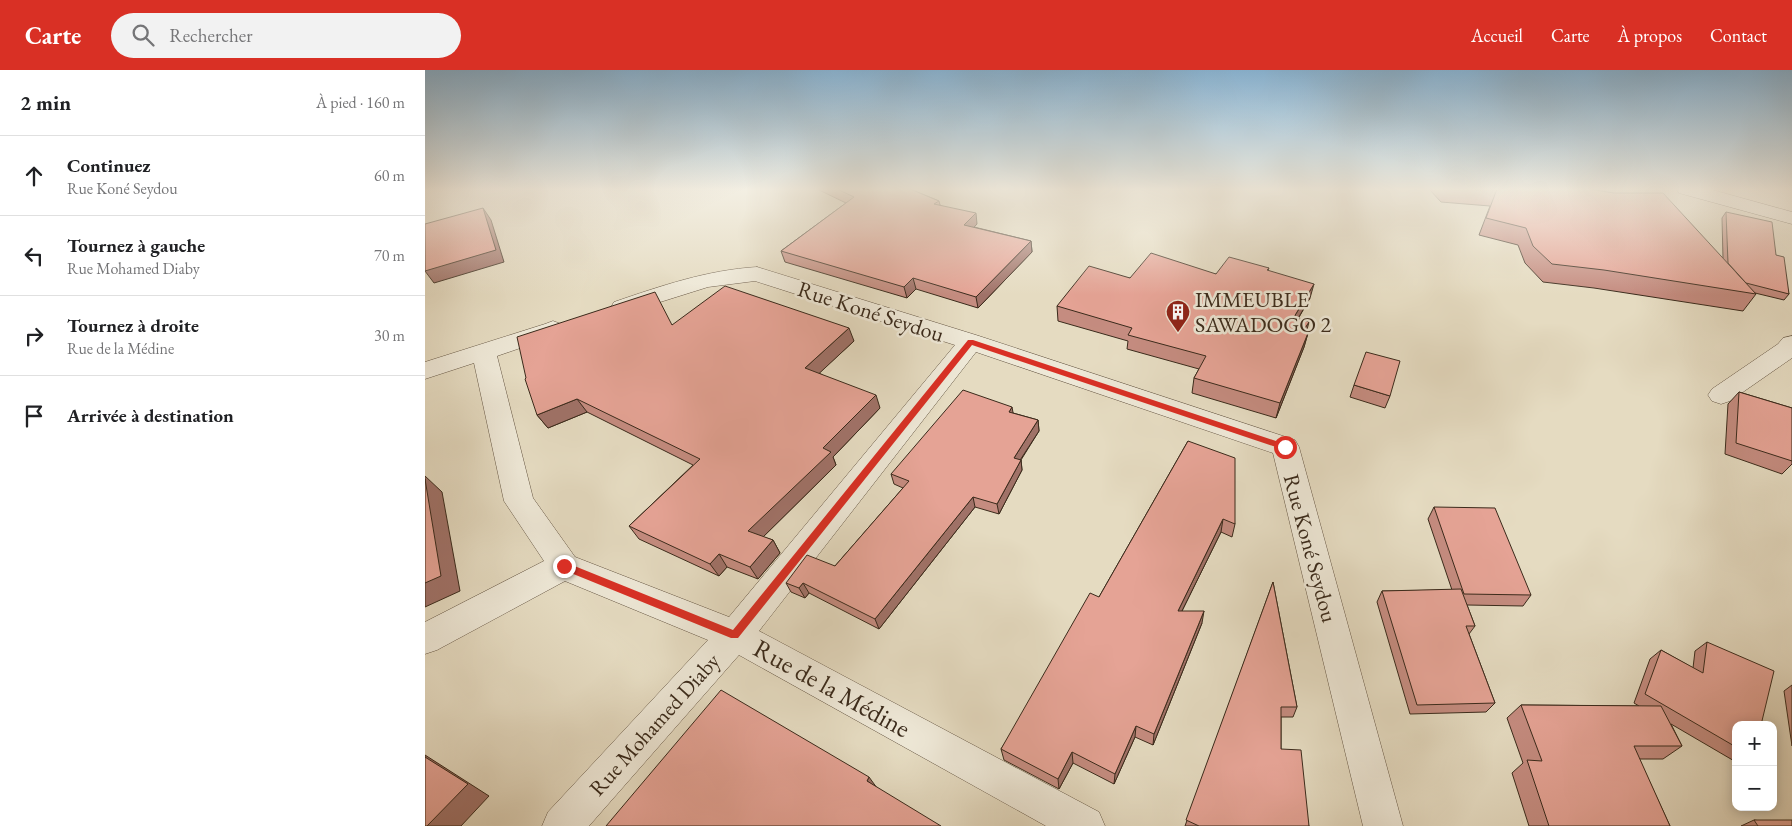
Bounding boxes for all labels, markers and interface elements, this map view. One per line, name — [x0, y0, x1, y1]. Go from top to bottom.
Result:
search box — [111, 13, 461, 58]
text: Carte — [25, 20, 81, 51]
icon: search — [129, 21, 157, 49]
text: Rechercher — [169, 23, 253, 48]
text: Accueil — [1471, 24, 1523, 47]
text: Carte — [1551, 24, 1590, 47]
text: À propos — [1618, 24, 1682, 47]
text: Contact — [1710, 24, 1767, 47]
text: 2 min — [20, 89, 71, 116]
text: À pied · 160 m — [316, 92, 405, 113]
text: Continuez — [67, 153, 151, 178]
icon: ahead — [20, 162, 48, 190]
text: 60 m — [374, 165, 405, 186]
text: Rue Koné Seydou — [67, 178, 178, 199]
text: Tournez à gauche — [67, 233, 205, 258]
icon: left — [20, 242, 48, 270]
text: 70 m — [374, 245, 405, 266]
text: Rue Mohamed Diaby — [67, 258, 200, 279]
street label: Rue Koné Seydou — [794, 274, 948, 349]
place label: IMMEUBLE SAWADOGO 2 — [1195, 285, 1331, 339]
building icon: IMMEUBLE SAWADOGO 2 — [1165, 299, 1191, 333]
text: Tournez à droite — [67, 313, 199, 338]
icon: right — [20, 322, 48, 350]
text: 30 m — [374, 325, 405, 346]
text: Rue de la Médine — [67, 338, 174, 359]
icon: arrive — [20, 402, 48, 430]
text: Arrivée à destination — [67, 403, 234, 428]
route start — [1274, 436, 1297, 459]
street label: Rue Koné Seydou — [1277, 471, 1344, 626]
route end — [553, 555, 576, 578]
street label: Rue de la Médine — [748, 631, 916, 745]
street label: Rue Mohamed Diaby — [583, 647, 726, 802]
map controls — [1732, 721, 1777, 811]
button: + — [1732, 721, 1777, 766]
button: − — [1732, 766, 1777, 811]

